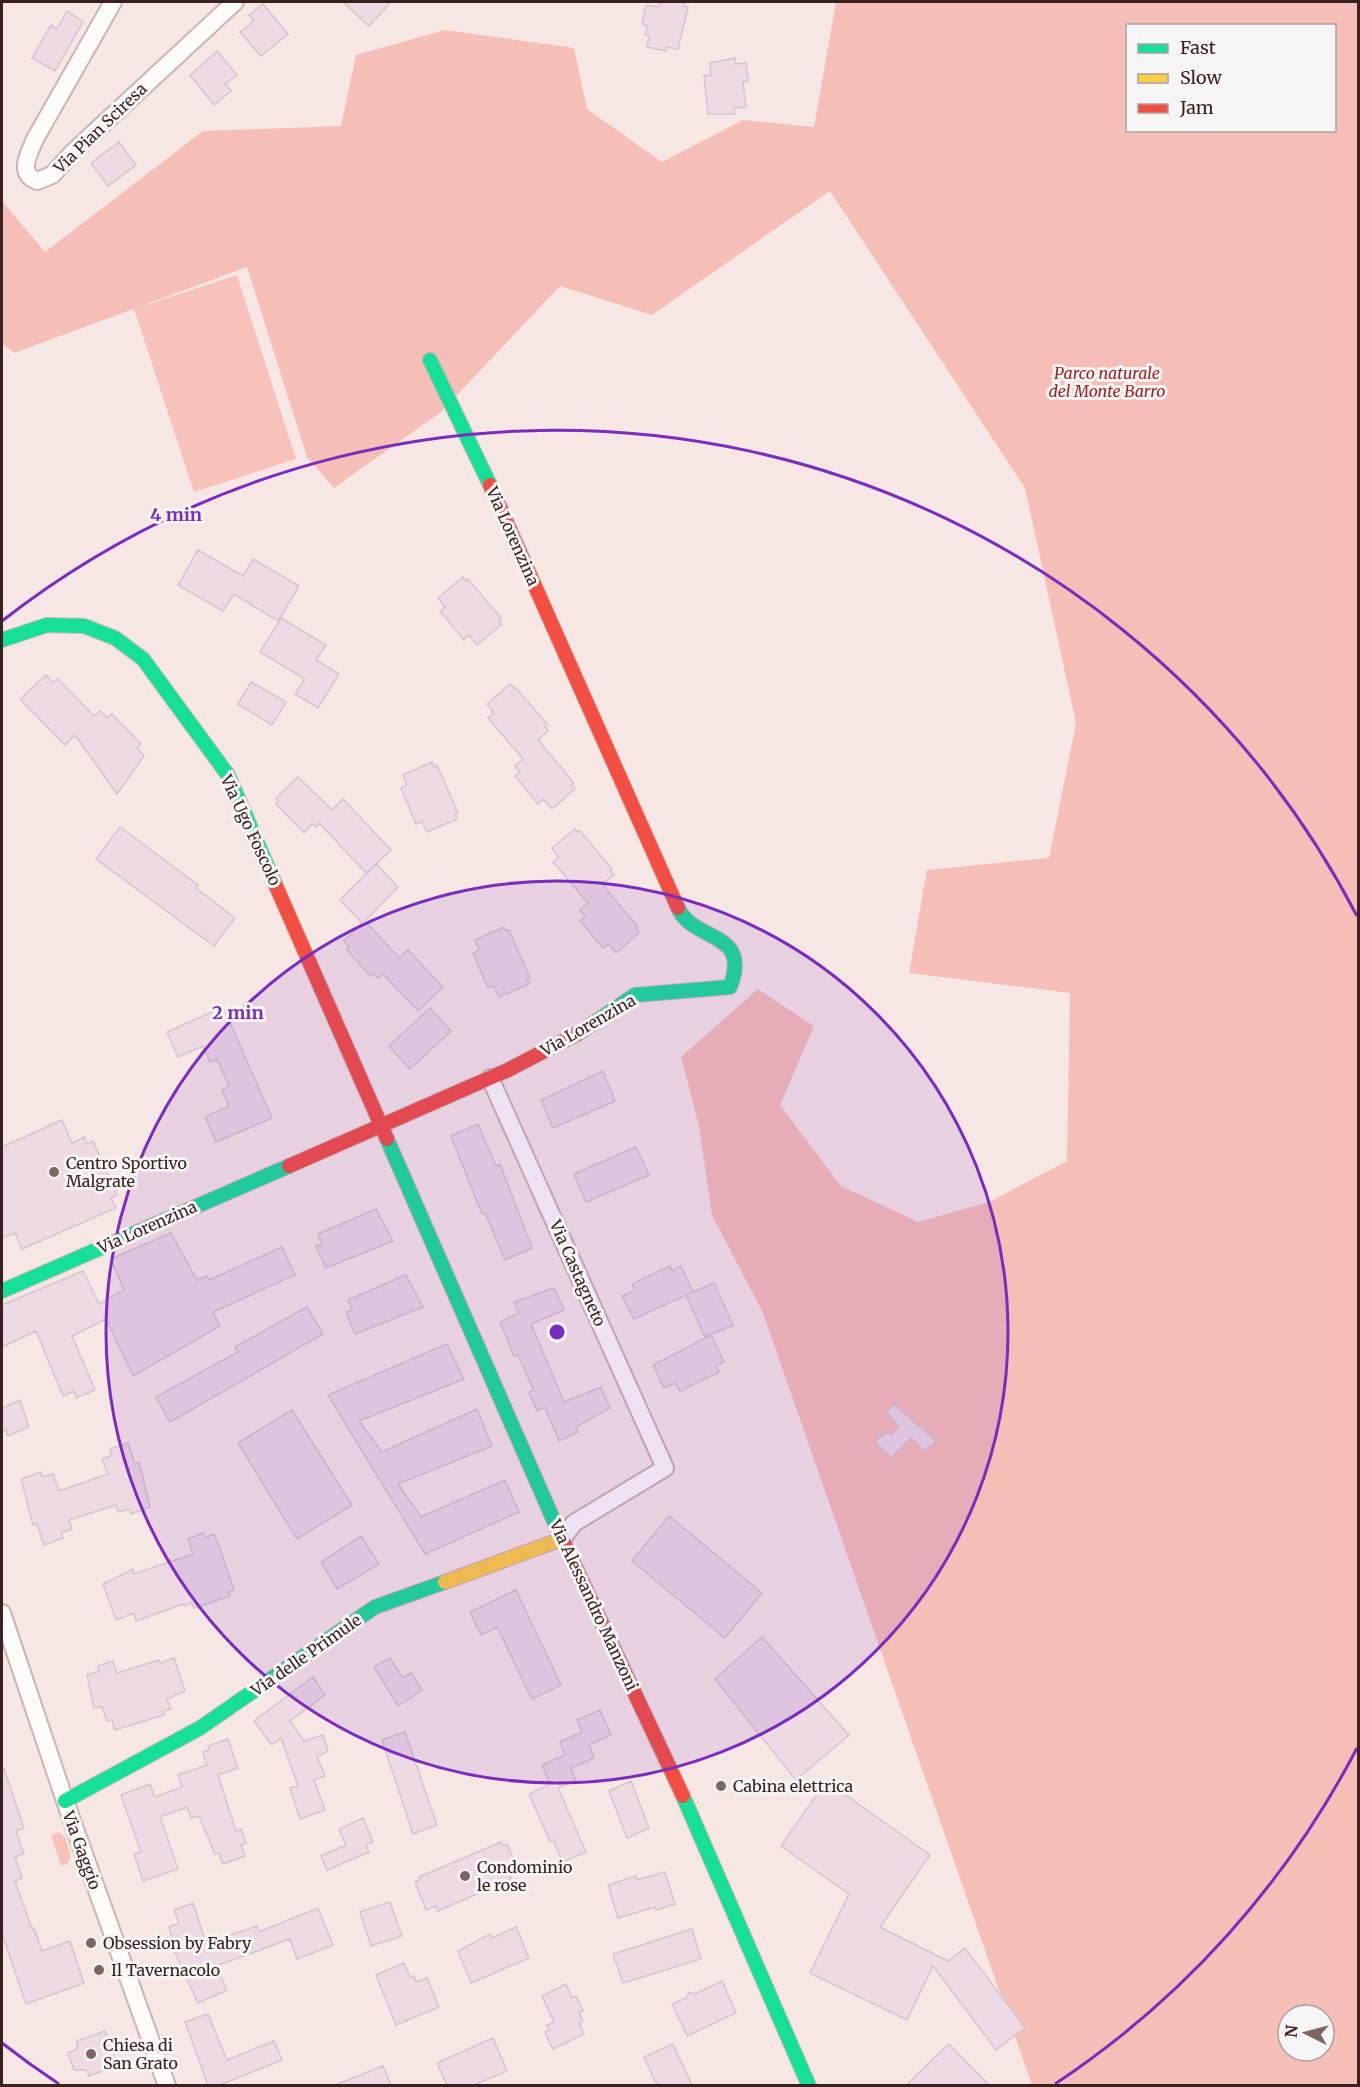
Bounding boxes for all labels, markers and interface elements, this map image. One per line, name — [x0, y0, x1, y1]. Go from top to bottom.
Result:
legend — [1126, 24, 1336, 132]
text: Fast — [1180, 36, 1216, 59]
text: Slow — [1180, 66, 1223, 89]
street label: Via Pian Sciresa — [49, 78, 151, 178]
text: Jam — [1179, 96, 1214, 119]
park label: Parco naturale del Monte Barro — [1049, 363, 1165, 401]
street label: Via Lorenzina — [482, 482, 544, 589]
text: 4 min — [150, 503, 202, 526]
street label: Via Ugo Foscolo — [216, 770, 285, 889]
street label: Via Lorenzina — [536, 990, 639, 1061]
text: 2 min — [212, 1001, 264, 1024]
place label: Centro Sportivo Malgrate — [66, 1153, 187, 1191]
marker: Centro Sportivo Malgrate — [47, 1165, 61, 1179]
street label: Via Lorenzina — [93, 1196, 200, 1258]
street label: Via Castagneto — [545, 1216, 610, 1329]
centre of rings — [547, 1322, 567, 1342]
street label: Via Alessandro Manzoni — [545, 1515, 642, 1694]
street label: Via delle Primule — [246, 1610, 365, 1701]
place label: Cabina elettrica — [733, 1776, 853, 1796]
marker: Cabina elettrica — [714, 1779, 728, 1793]
street label: Via Gaggio — [58, 1807, 105, 1892]
place label: Condominio le rose — [477, 1857, 572, 1895]
marker: Condominio le rose — [458, 1869, 472, 1883]
place label: Obsession by Fabry — [103, 1933, 252, 1953]
marker: Obsession by Fabry — [84, 1936, 98, 1950]
place label: Il Tavernacolo — [111, 1960, 220, 1980]
marker: Il Tavernacolo — [92, 1963, 106, 1977]
north arrow — [1276, 2003, 1336, 2063]
text: N — [1280, 2024, 1302, 2039]
place label: Chiesa di San Grato — [103, 2035, 178, 2073]
marker: Chiesa di San Grato — [84, 2047, 98, 2061]

